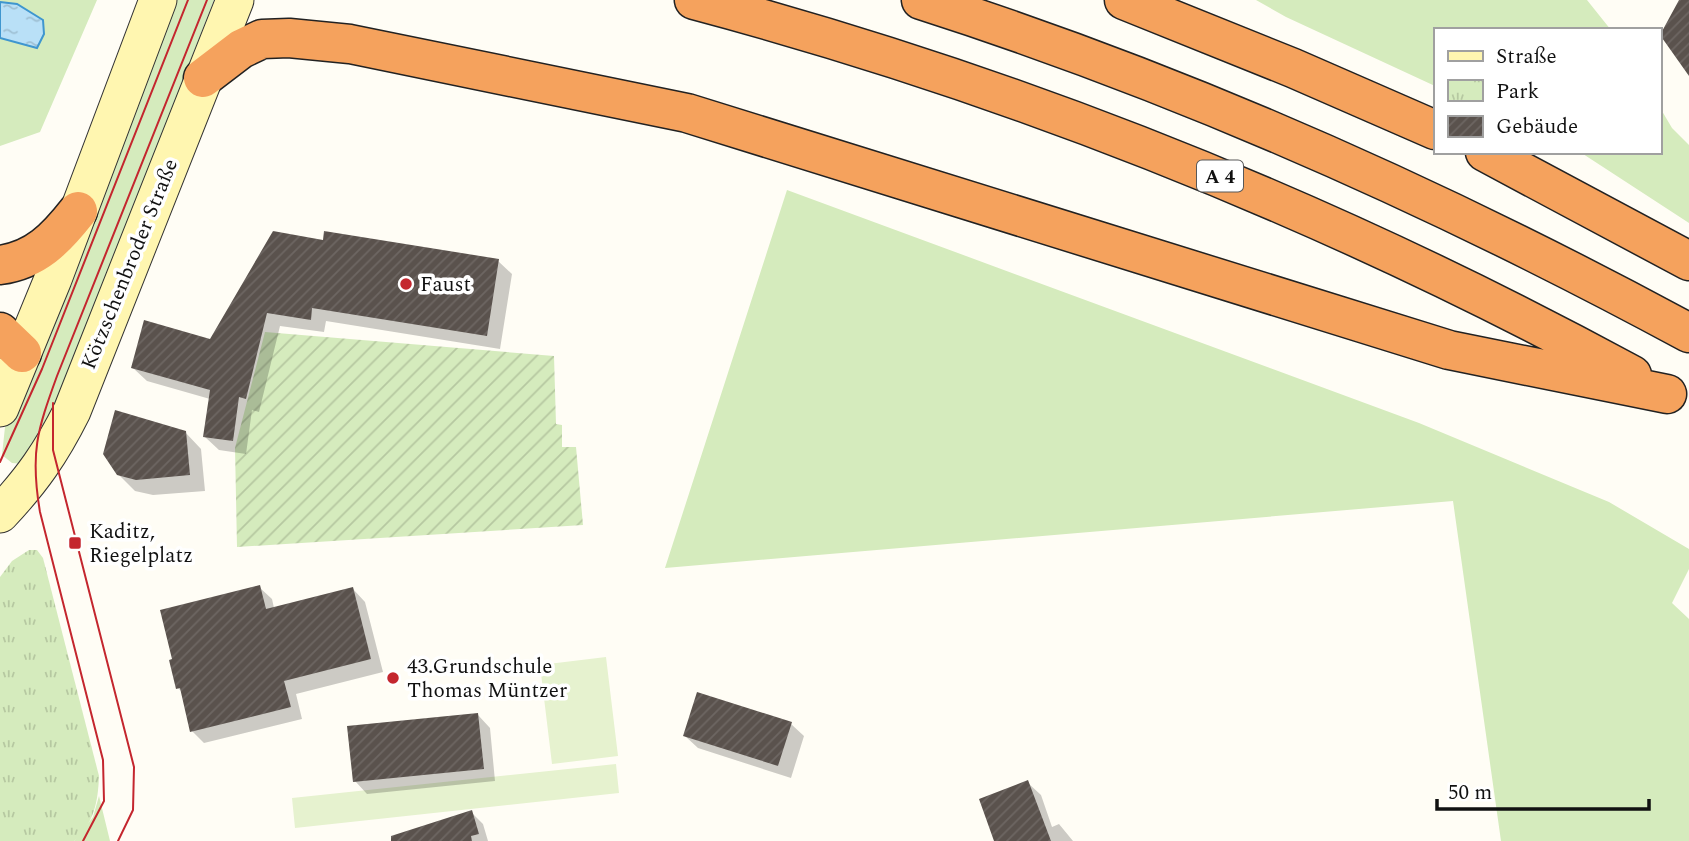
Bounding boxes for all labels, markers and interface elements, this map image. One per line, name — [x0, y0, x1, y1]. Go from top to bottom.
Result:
legend — [1434, 28, 1661, 154]
text: Straße — [1496, 41, 1557, 73]
text: Park — [1496, 76, 1540, 108]
text: Gebäude — [1496, 111, 1578, 143]
street label: Kötzschenbroder Straße — [73, 154, 187, 375]
road number: A 4 — [1197, 160, 1243, 192]
place label: Faust — [420, 269, 471, 301]
marker: Faust — [398, 276, 414, 292]
place label: Kaditz, Riegelplatz — [89, 516, 193, 572]
marker: Kaditz, Riegelplatz — [67, 535, 83, 551]
place label: 43.Grundschule Thomas Müntzer — [407, 651, 567, 707]
marker: 43.Grundschule Thomas Müntzer — [385, 670, 401, 686]
scale bar — [1437, 768, 1649, 812]
text: 50 m — [1448, 777, 1492, 809]

